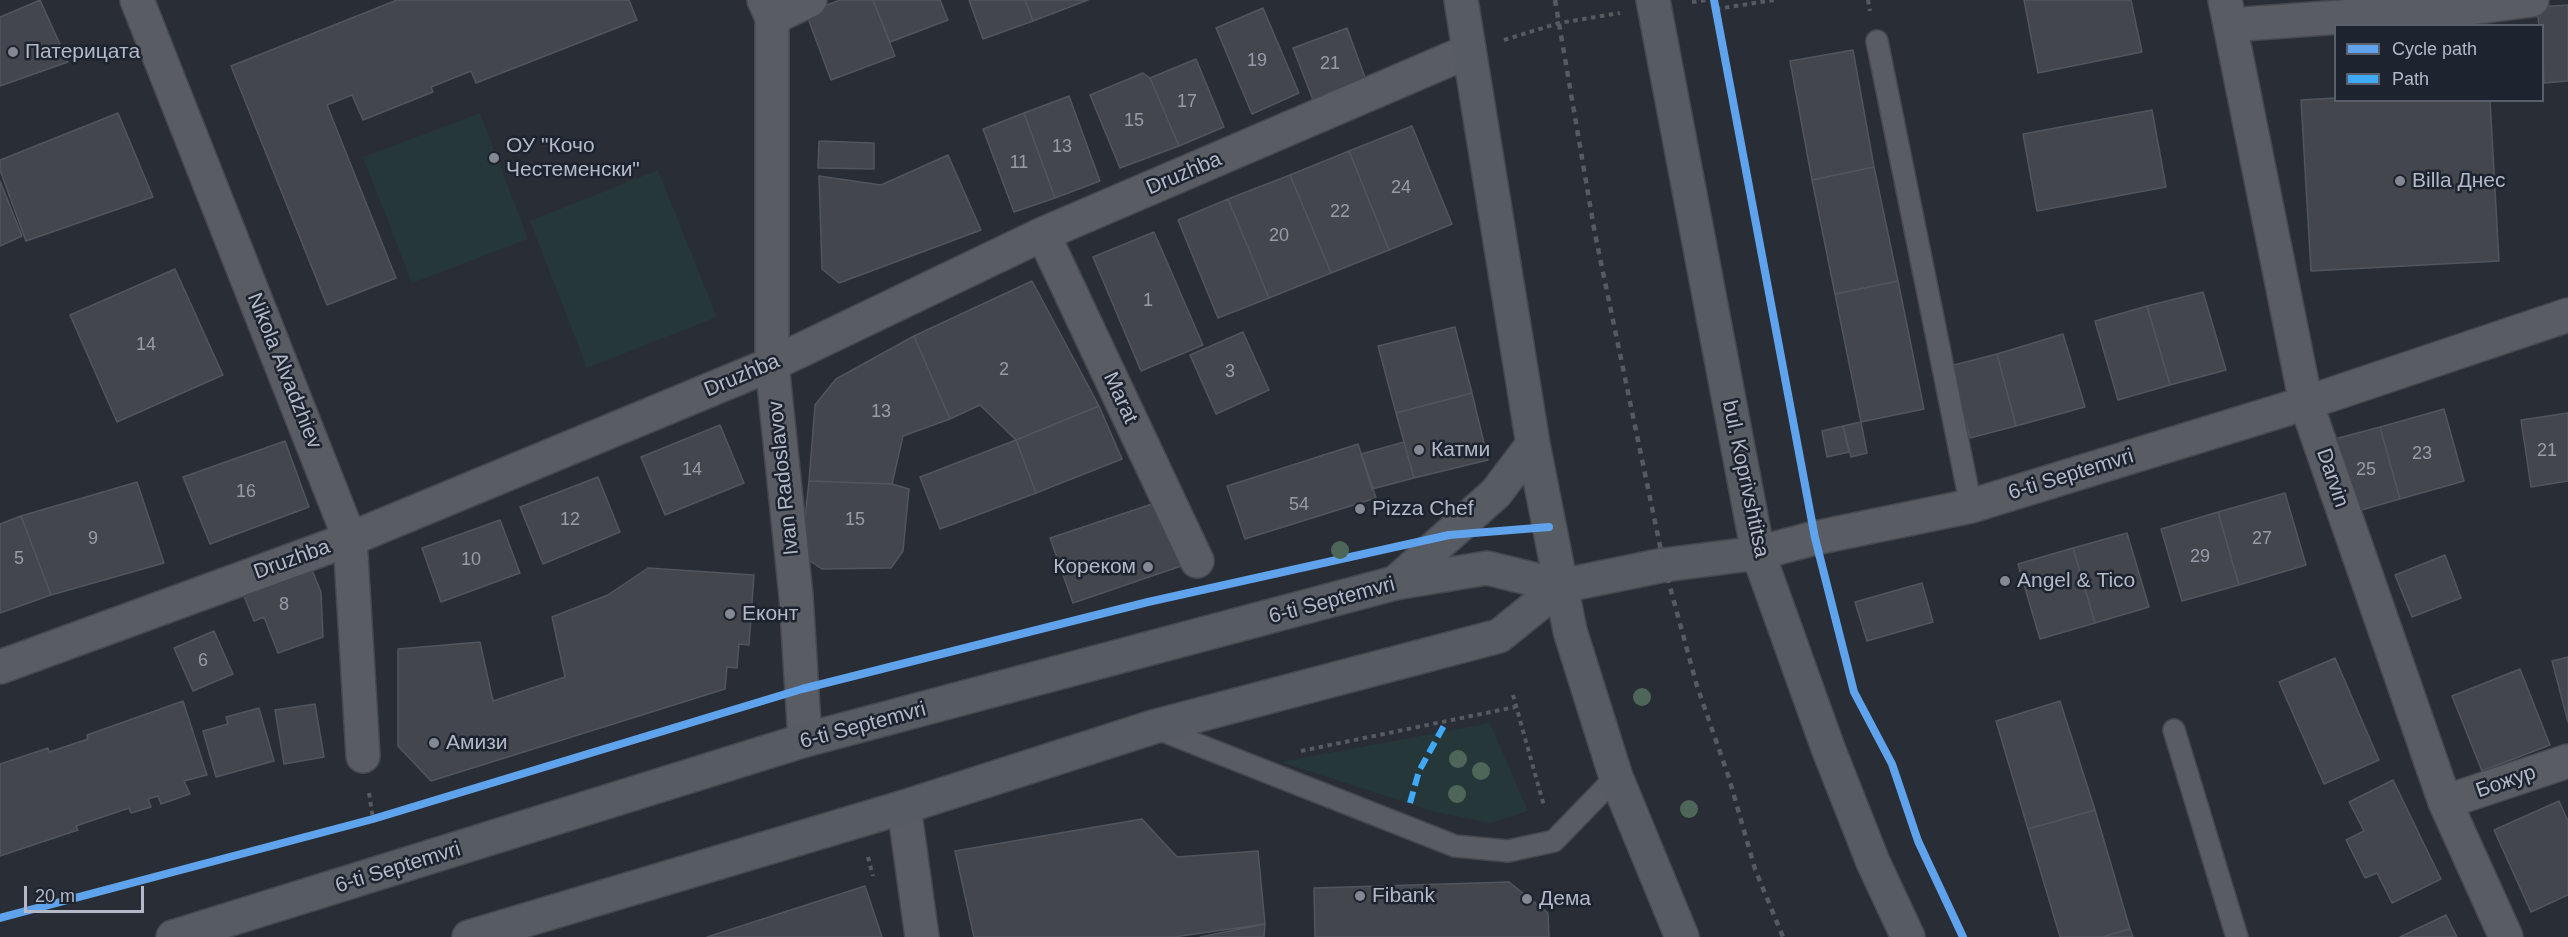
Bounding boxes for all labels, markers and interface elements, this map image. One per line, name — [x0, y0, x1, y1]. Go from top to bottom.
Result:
legend — [2334, 24, 2544, 102]
place label: Патерицата — [25, 39, 140, 65]
text: Cycle path — [2392, 39, 2477, 59]
marker: Патерицата — [6, 45, 20, 59]
house number: 19 — [1247, 50, 1267, 72]
house number: 21 — [1320, 53, 1340, 75]
text: Path — [2392, 69, 2429, 89]
house number: 17 — [1177, 91, 1197, 113]
house number: 15 — [1124, 110, 1144, 132]
place label: ОУ "Кочо Честеменски" — [506, 133, 640, 183]
house number: 13 — [1052, 136, 1072, 158]
street label: Druzhba — [1143, 147, 1225, 201]
marker: ОУ "Кочо Честеменски" — [487, 151, 501, 165]
house number: 11 — [1010, 152, 1028, 174]
place label: Billa Днес — [2412, 168, 2506, 194]
marker: Billa Днес — [2393, 174, 2407, 188]
house number: 24 — [1391, 177, 1411, 199]
house number: 22 — [1330, 201, 1350, 223]
house number: 20 — [1269, 225, 1289, 247]
street label: Nikola Alvadzhiev — [241, 289, 327, 453]
house number: 1 — [1143, 290, 1153, 312]
house number: 14 — [136, 334, 156, 356]
street label: Druzhba — [701, 349, 783, 403]
house number: 2 — [999, 359, 1009, 381]
house number: 3 — [1225, 361, 1235, 383]
street label: Marat — [1097, 368, 1143, 428]
street label: bul. Koprivshtitsa — [1716, 398, 1774, 560]
street label: Ivan Radoslavov — [763, 399, 805, 557]
house number: 13 — [871, 401, 891, 423]
place label: Катми — [1431, 437, 1490, 463]
house number: 21 — [2537, 440, 2557, 462]
marker: Катми — [1412, 443, 1426, 457]
house number: 23 — [2412, 443, 2432, 465]
street label: 6-ti Septemvri — [2005, 444, 2137, 506]
street label: Darvin — [2310, 445, 2354, 511]
house number: 14 — [682, 459, 702, 481]
house number: 25 — [2356, 459, 2376, 481]
house number: 16 — [236, 481, 256, 503]
house number: 54 — [1289, 494, 1309, 516]
place label: Pizza Chef — [1372, 496, 1474, 522]
marker: Pizza Chef — [1353, 502, 1367, 516]
house number: 12 — [560, 509, 580, 531]
house number: 15 — [845, 509, 865, 531]
house number: 9 — [88, 528, 98, 550]
house number: 27 — [2252, 528, 2272, 550]
street label: Druzhba — [250, 535, 334, 585]
house number: 29 — [2190, 546, 2210, 568]
house number: 5 — [14, 548, 24, 570]
house number: 10 — [461, 549, 481, 571]
place label: Кореком — [1053, 554, 1136, 580]
marker: Кореком — [1141, 560, 1155, 574]
place label: Angel & Tico — [2017, 568, 2135, 594]
street label: 6-ti Septemvri — [1266, 572, 1398, 630]
marker: Angel & Tico — [1998, 574, 2012, 588]
house number: 8 — [279, 594, 289, 616]
place label: Еконт — [742, 601, 798, 627]
marker: Еконт — [723, 607, 737, 621]
house number: 6 — [198, 650, 208, 672]
street label: 6-ti Septemvri — [797, 697, 929, 755]
place label: Амизи — [446, 730, 508, 756]
marker: Амизи — [427, 736, 441, 750]
street label: Божур — [2473, 760, 2539, 804]
street label: 6-ti Septemvri — [332, 837, 464, 899]
scale bar — [27, 874, 147, 912]
place label: Fibank — [1372, 883, 1435, 909]
text: 20 m — [35, 886, 75, 906]
place label: Дема — [1539, 886, 1591, 912]
marker: Fibank — [1353, 889, 1367, 903]
marker: Дема — [1520, 892, 1534, 906]

